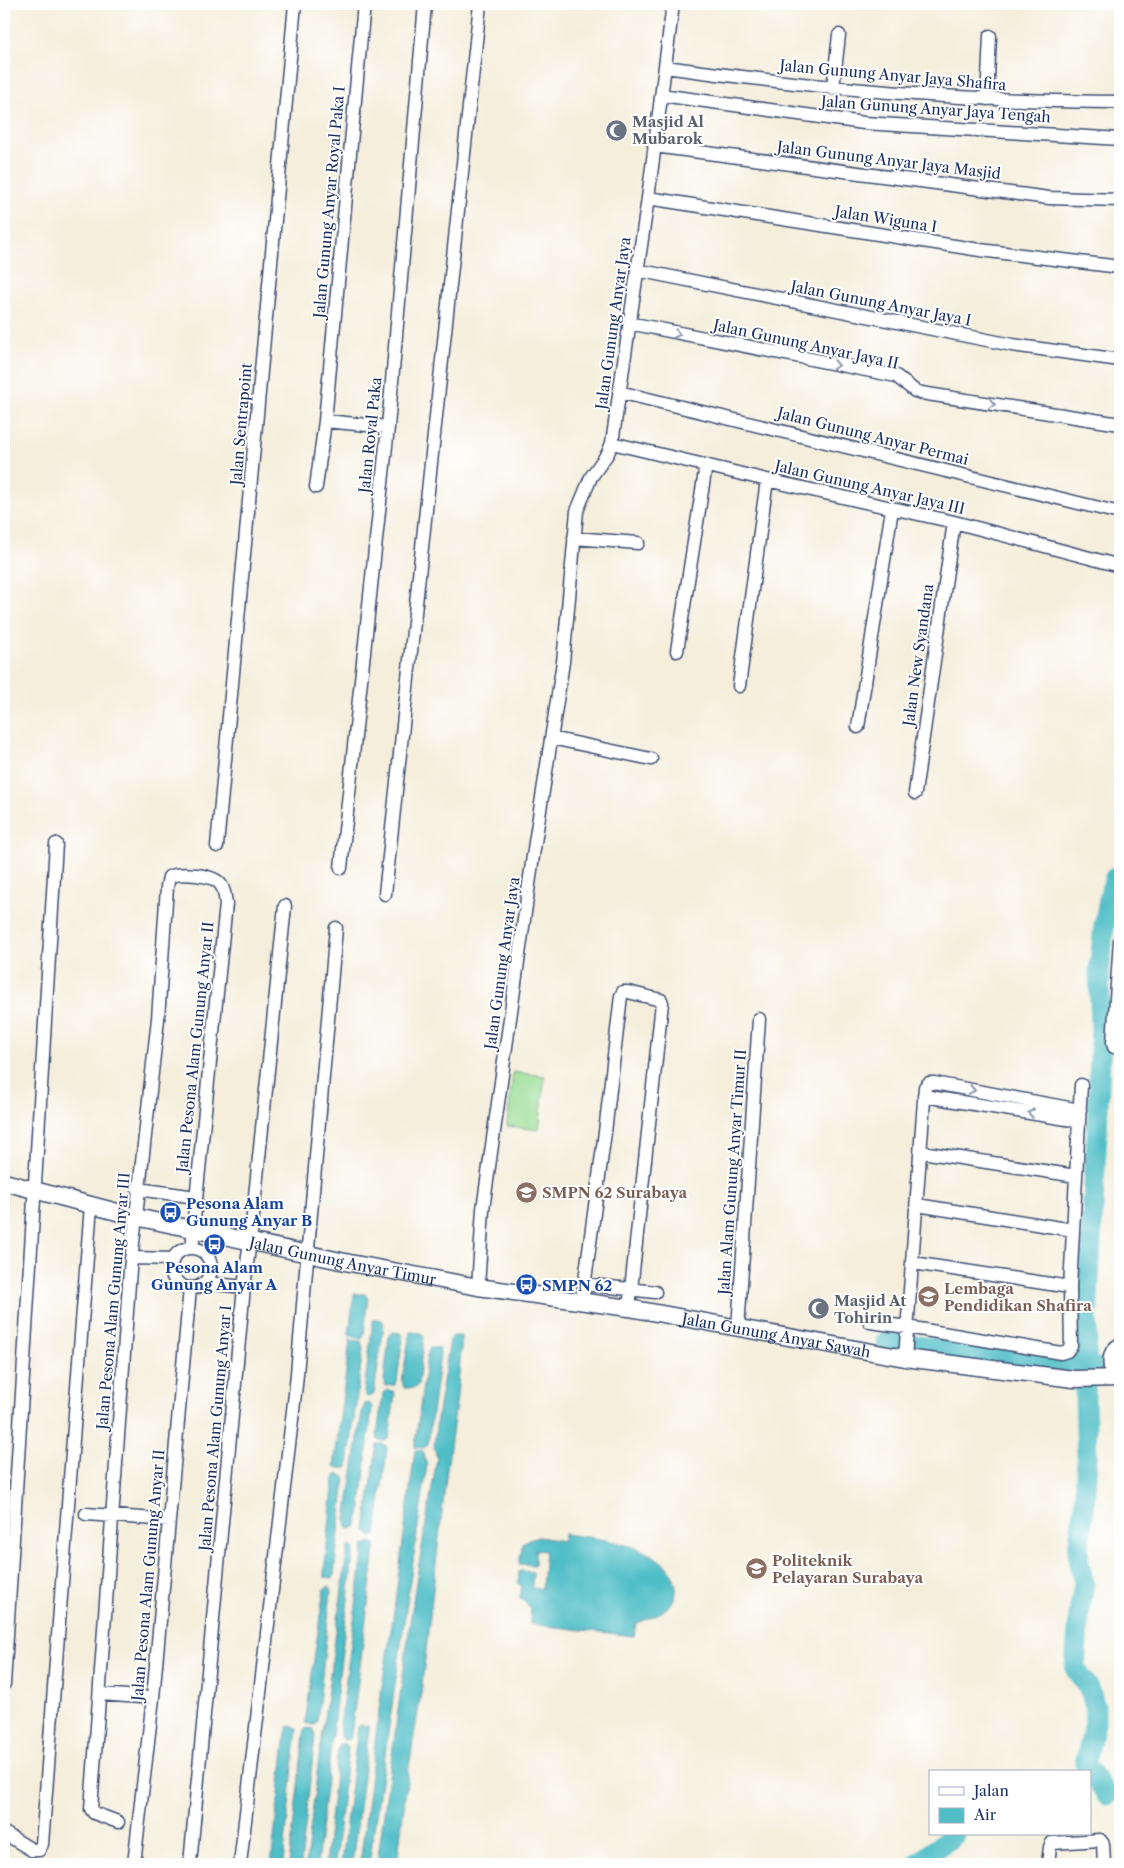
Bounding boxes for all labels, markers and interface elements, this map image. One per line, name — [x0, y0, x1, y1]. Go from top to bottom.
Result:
street label: Jalan Gunung Anyar Jaya Shafira — [777, 55, 1007, 94]
street label: Jalan Gunung Anyar Royal Paka I — [309, 85, 349, 321]
street label: Jalan Gunung Anyar Jaya Tengah — [819, 91, 1052, 127]
place label: Masjid Al Mubarok — [632, 112, 704, 148]
mosque icon: Masjid Al Mubarok — [604, 118, 628, 142]
street label: Jalan Gunung Anyar Jaya Masjid — [774, 137, 1002, 183]
street label: Jalan Wiguna I — [832, 201, 938, 236]
street label: Jalan Gunung Anyar Jaya — [591, 235, 635, 412]
street label: Jalan Gunung Anyar Jaya I — [787, 276, 973, 330]
street label: Jalan Gunung Anyar Jaya II — [710, 315, 900, 373]
one-way arrow — [673, 328, 681, 338]
one-way arrow — [832, 359, 841, 369]
street label: Jalan Sentrapoint — [226, 361, 256, 488]
street label: Jalan Royal Paka — [354, 376, 386, 496]
one-way arrow — [987, 398, 996, 408]
street label: Jalan Gunung Anyar Permai — [774, 403, 971, 469]
street label: Jalan Gunung Anyar Jaya III — [771, 455, 967, 518]
street label: Jalan New Syandana — [898, 583, 937, 729]
street label: Jalan Gunung Anyar Jaya — [480, 875, 524, 1052]
street label: Jalan Pesona Alam Gunung Anyar II — [172, 921, 218, 1175]
street label: Jalan Alam Gunung Anyar Timur II — [714, 1049, 750, 1297]
one-way arrow — [967, 1085, 976, 1095]
one-way arrow — [1027, 1109, 1035, 1119]
street label: Jalan Pesona Alam Gunung Anyar III — [92, 1172, 134, 1432]
school or university icon: SMPN 62 Surabaya — [514, 1180, 538, 1204]
place label: SMPN 62 Surabaya — [542, 1183, 688, 1202]
place label: Pesona Alam Gunung Anyar B — [186, 1194, 312, 1230]
bus stop icon: Pesona Alam Gunung Anyar B — [158, 1200, 182, 1224]
bus stop icon: Pesona Alam Gunung Anyar A — [202, 1232, 226, 1256]
street label: Jalan Gunung Anyar Timur — [246, 1232, 439, 1289]
place label: Pesona Alam Gunung Anyar A — [151, 1258, 277, 1294]
bus stop icon: SMPN 62 — [514, 1273, 538, 1297]
place label: SMPN 62 — [542, 1276, 612, 1295]
place label: Lembaga Pendidikan Shafira — [944, 1279, 1092, 1315]
school or university icon: Lembaga Pendidikan Shafira — [916, 1285, 940, 1309]
place label: Masjid At Tohirin — [834, 1291, 906, 1327]
mosque icon: Masjid At Tohirin — [806, 1297, 830, 1321]
street label: Jalan Pesona Alam Gunung Anyar I — [195, 1304, 235, 1554]
street label: Jalan Gunung Anyar Sawah — [679, 1308, 873, 1361]
street label: Jalan Pesona Alam Gunung Anyar II — [127, 1448, 168, 1704]
place label: Politeknik Pelayaran Surabaya — [772, 1551, 924, 1587]
school or university icon: Politeknik Pelayaran Surabaya — [744, 1557, 768, 1581]
legend — [929, 1770, 1092, 1836]
text: Jalan — [972, 1781, 1009, 1800]
text: Air — [973, 1805, 997, 1824]

